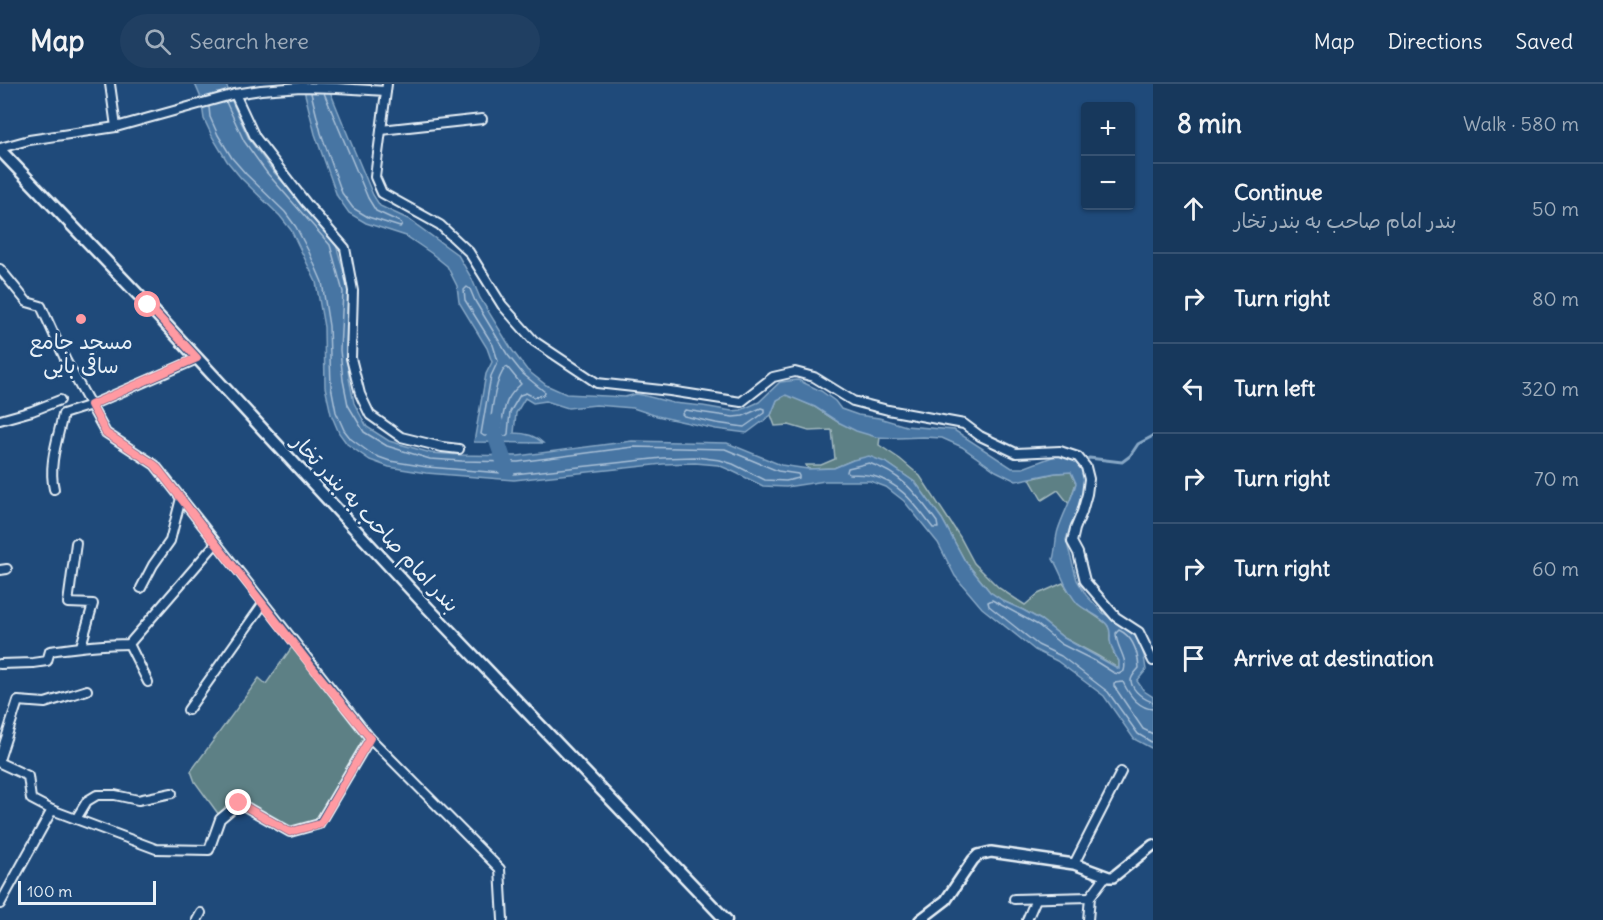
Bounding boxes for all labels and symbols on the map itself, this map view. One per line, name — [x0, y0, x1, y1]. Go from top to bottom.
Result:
route start — [134, 291, 160, 317]
marker: مسجد جامع ساقی بایی — [74, 312, 88, 326]
place label: مسجد جامع ساقی بایی — [29, 328, 133, 380]
street label: بندر امام صاحب به بندر تخار — [283, 427, 466, 620]
route end — [225, 789, 251, 815]
scale bar — [18, 878, 156, 906]

